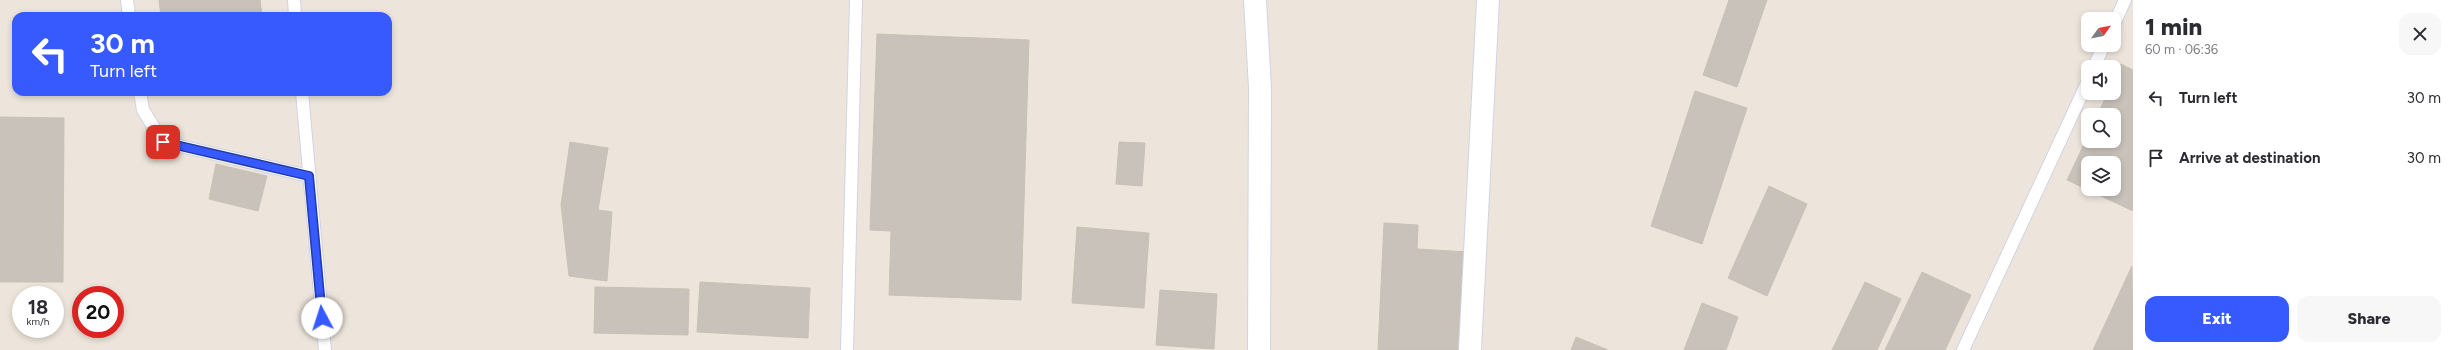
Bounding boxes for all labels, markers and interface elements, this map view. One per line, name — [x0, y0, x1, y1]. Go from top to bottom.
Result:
north arrow — [2081, 12, 2121, 52]
map controls — [2081, 12, 2121, 196]
text: 1 min — [2145, 12, 2202, 41]
button: close — [2399, 13, 2441, 55]
text: 30 m — [90, 26, 155, 60]
icon: left — [24, 28, 76, 80]
text: 60 m · 06:36 — [2145, 42, 2218, 57]
text: Turn left — [90, 60, 157, 82]
button: sound — [2081, 60, 2121, 100]
icon: left — [2145, 87, 2167, 109]
text: Turn left — [2179, 89, 2237, 107]
text: 30 m — [2407, 89, 2441, 107]
button: search — [2081, 108, 2121, 148]
pin — [146, 125, 180, 159]
icon: arrive — [152, 131, 174, 153]
icon: arrive — [2145, 147, 2167, 169]
text: Arrive at destination — [2179, 149, 2320, 167]
text: 30 m — [2407, 149, 2441, 167]
button: layers — [2081, 156, 2121, 196]
speed limit sign: 20 — [72, 286, 124, 338]
text: 18 — [28, 295, 48, 319]
button: Exit — [2145, 296, 2289, 342]
button: Share — [2297, 296, 2441, 342]
position arrow — [301, 297, 343, 339]
text: km/h — [27, 315, 49, 328]

